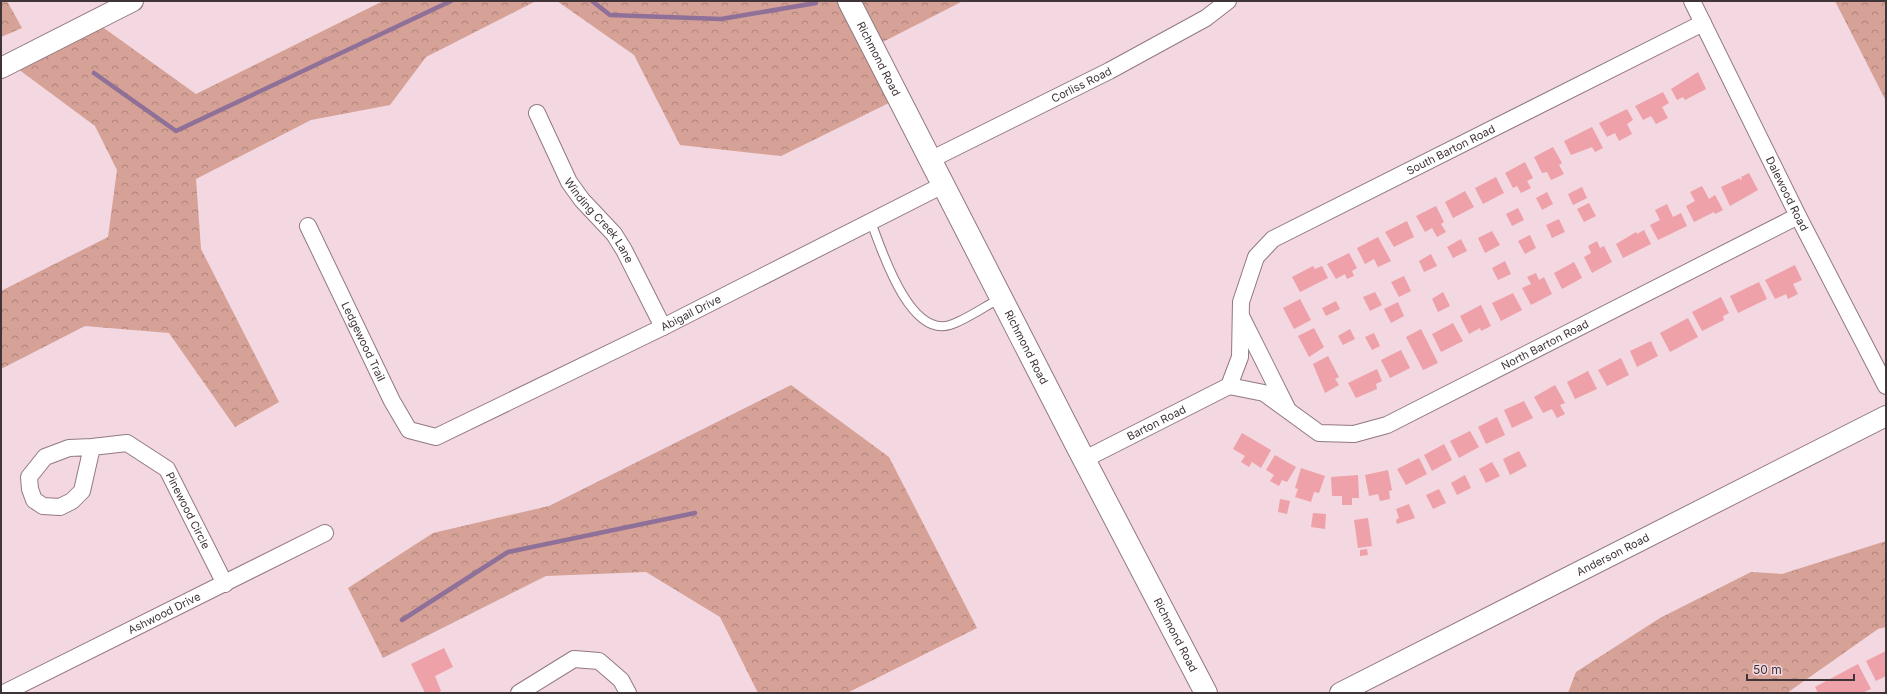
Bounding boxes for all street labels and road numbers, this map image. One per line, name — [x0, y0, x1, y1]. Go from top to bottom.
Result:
street label: Richmond Road — [854, 19, 904, 98]
street label: Corliss Road — [1049, 64, 1114, 106]
street label: South Barton Road — [1404, 122, 1497, 178]
street label: Dalewood Road — [1763, 154, 1812, 233]
street label: Winding Creek Lane — [561, 175, 636, 265]
street label: Abigail Drive — [658, 292, 723, 334]
street label: Ledgewood Trail — [338, 299, 388, 383]
street label: Richmond Road — [1002, 308, 1051, 387]
street label: North Barton Road — [1499, 317, 1591, 373]
street label: Barton Road — [1125, 402, 1188, 444]
street label: Pinewood Circle — [163, 470, 213, 551]
street label: Anderson Road — [1574, 530, 1652, 579]
street label: Ashwood Drive — [126, 589, 203, 637]
street label: Richmond Road — [1150, 595, 1201, 674]

